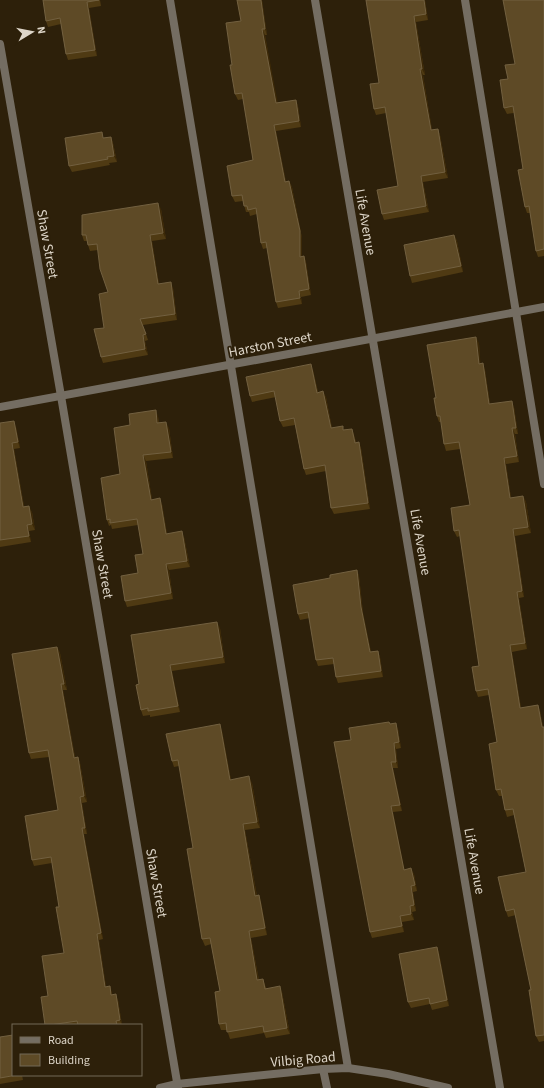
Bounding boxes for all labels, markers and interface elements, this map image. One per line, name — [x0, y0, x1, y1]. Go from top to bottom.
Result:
north arrow — [12, 12, 52, 52]
text: N — [33, 25, 49, 35]
street label: Life Avenue — [349, 187, 381, 257]
street label: Shaw Street — [31, 208, 63, 281]
street label: Harston Street — [227, 327, 314, 363]
street label: Life Avenue — [404, 507, 436, 577]
street label: Shaw Street — [86, 528, 118, 601]
street label: Life Avenue — [458, 826, 490, 896]
street label: Shaw Street — [140, 847, 172, 920]
legend — [12, 1024, 142, 1076]
text: Road — [48, 1032, 74, 1049]
street label: Vilbig Road — [270, 1047, 336, 1073]
text: Building — [48, 1052, 90, 1069]

